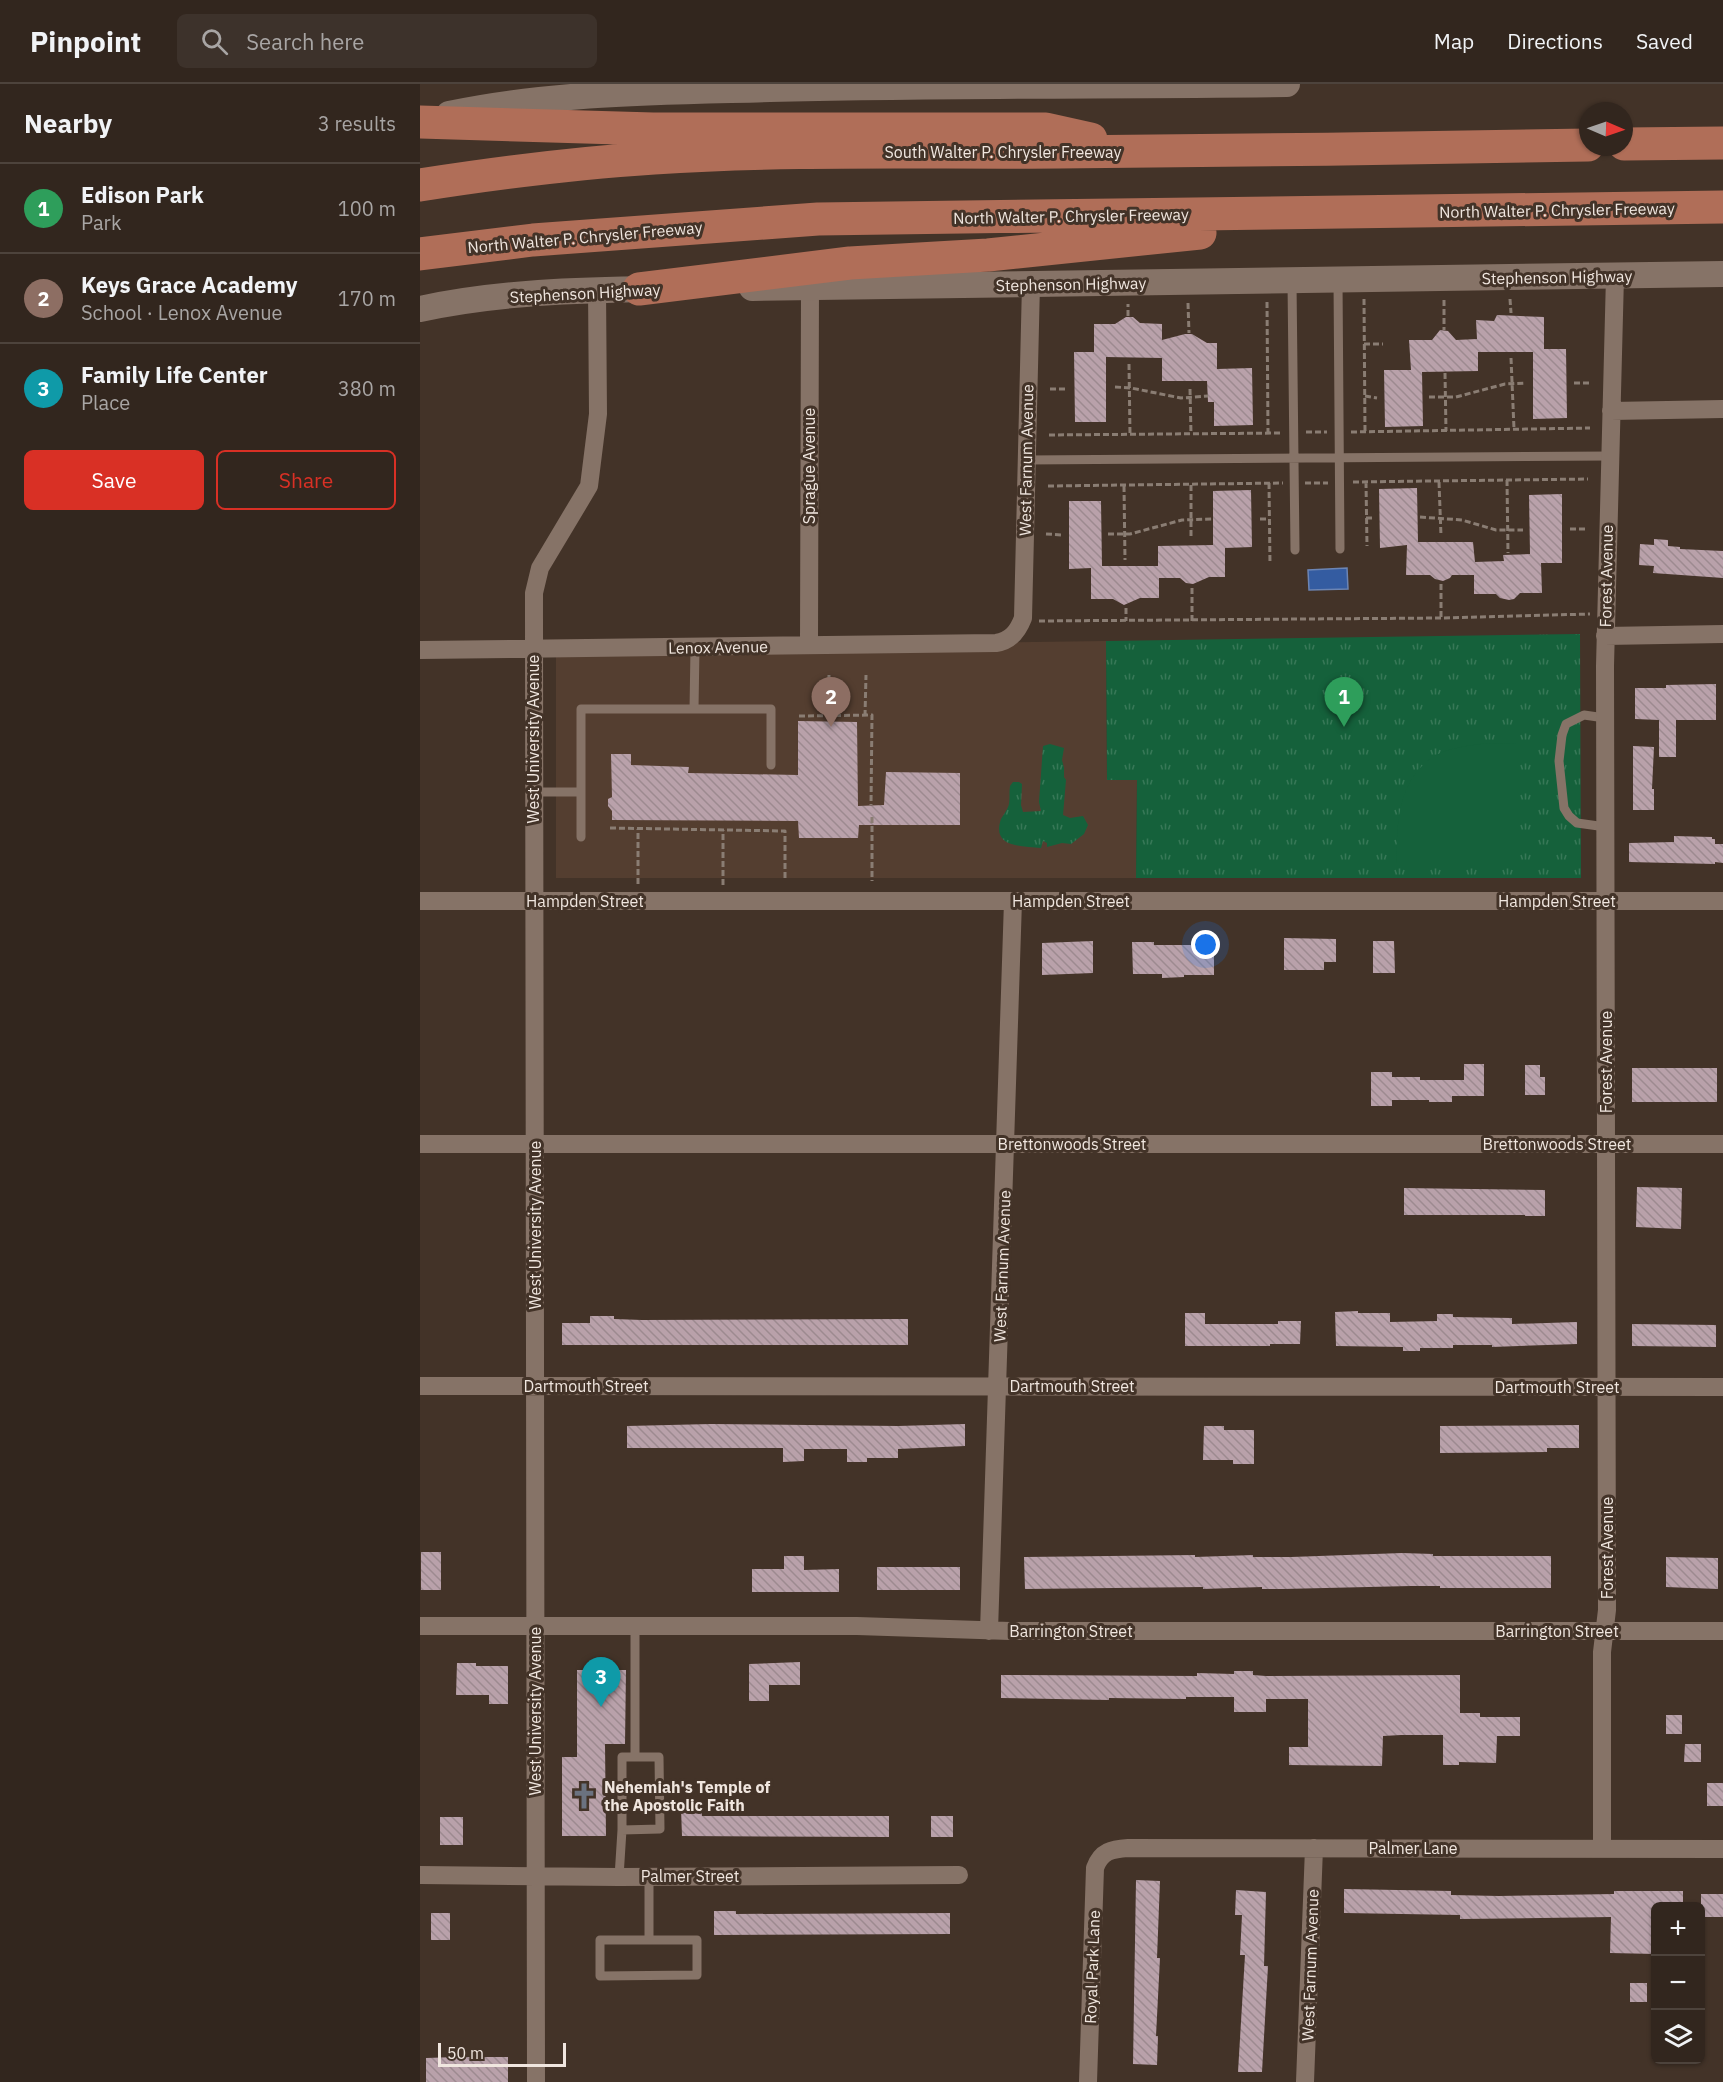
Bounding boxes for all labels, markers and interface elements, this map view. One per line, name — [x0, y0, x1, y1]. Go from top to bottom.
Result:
search box — [177, 14, 597, 68]
text: Pinpoint — [30, 23, 141, 60]
icon: search — [198, 25, 231, 58]
text: Search here — [246, 27, 364, 56]
text: Map — [1434, 27, 1474, 55]
text: Directions — [1507, 27, 1603, 55]
text: Saved — [1636, 27, 1693, 55]
north arrow — [1579, 102, 1633, 156]
text: Nearby — [24, 106, 112, 140]
text: 3 results — [318, 110, 396, 137]
street label: South Walter P. Chrysler Freeway — [885, 142, 1122, 162]
text: Edison Park — [81, 180, 204, 209]
text: 1 — [38, 195, 50, 222]
text: 100 m — [338, 195, 396, 222]
street label: North Walter P. Chrysler Freeway — [1439, 198, 1675, 222]
street label: North Walter P. Chrysler Freeway — [953, 204, 1189, 228]
text: Park — [81, 209, 121, 236]
street label: North Walter P. Chrysler Freeway — [467, 217, 703, 257]
street label: Stephenson Highway — [1481, 266, 1633, 288]
text: Keys Grace Academy — [81, 270, 297, 299]
street label: Stephenson Highway — [995, 273, 1147, 295]
street label: Stephenson Highway — [509, 279, 661, 307]
text: 2 — [38, 285, 50, 312]
text: 170 m — [338, 285, 396, 312]
text: School · Lenox Avenue — [81, 299, 283, 326]
text: Family Life Center — [81, 360, 268, 389]
text: 3 — [38, 375, 50, 402]
text: 380 m — [338, 375, 396, 402]
street label: West Farnum Avenue — [1015, 384, 1037, 536]
text: Place — [81, 389, 130, 416]
street label: Sprague Avenue — [799, 408, 819, 524]
button: Save — [24, 450, 204, 510]
button: Share — [216, 450, 396, 510]
street label: Forest Avenue — [1595, 524, 1617, 627]
street label: Lenox Avenue — [668, 636, 768, 658]
street label: West University Avenue — [523, 654, 543, 823]
pin: 2 — [812, 678, 850, 727]
pin: 1 — [1324, 678, 1364, 727]
street label: Hampden Street — [526, 891, 644, 911]
street label: Hampden Street — [1012, 891, 1130, 911]
street label: Hampden Street — [1498, 891, 1616, 911]
your location — [1191, 930, 1220, 959]
street label: Forest Avenue — [1596, 1010, 1616, 1113]
street label: Brettonwoods Street — [998, 1134, 1146, 1154]
street label: Brettonwoods Street — [1483, 1134, 1631, 1154]
street label: West University Avenue — [525, 1140, 545, 1309]
street label: West Farnum Avenue — [989, 1190, 1015, 1342]
street label: Dartmouth Street — [523, 1376, 649, 1396]
street label: Dartmouth Street — [1009, 1376, 1135, 1396]
street label: Dartmouth Street — [1494, 1377, 1620, 1397]
street label: Forest Avenue — [1597, 1496, 1617, 1599]
street label: Barrington Street — [1009, 1621, 1133, 1641]
street label: Barrington Street — [1495, 1621, 1619, 1641]
street label: West University Avenue — [525, 1626, 545, 1795]
pin: 3 — [582, 1658, 621, 1707]
place label: Nehemiah's Temple of the Apostolic Faith — [604, 1777, 770, 1815]
church icon: Nehemiah's Temple of the Apostolic Faith — [569, 1781, 599, 1811]
street label: Palmer Lane — [1368, 1838, 1458, 1858]
street label: Palmer Street — [641, 1866, 739, 1886]
street label: West Farnum Avenue — [1297, 1889, 1323, 2041]
map controls — [1651, 1902, 1705, 2064]
button: + — [1651, 1902, 1705, 1956]
street label: Royal Park Lane — [1080, 1910, 1104, 2024]
button: − — [1651, 1956, 1705, 2010]
button: layers — [1651, 2010, 1705, 2064]
scale bar — [438, 2040, 566, 2068]
text: 50 m — [447, 2043, 484, 2063]

